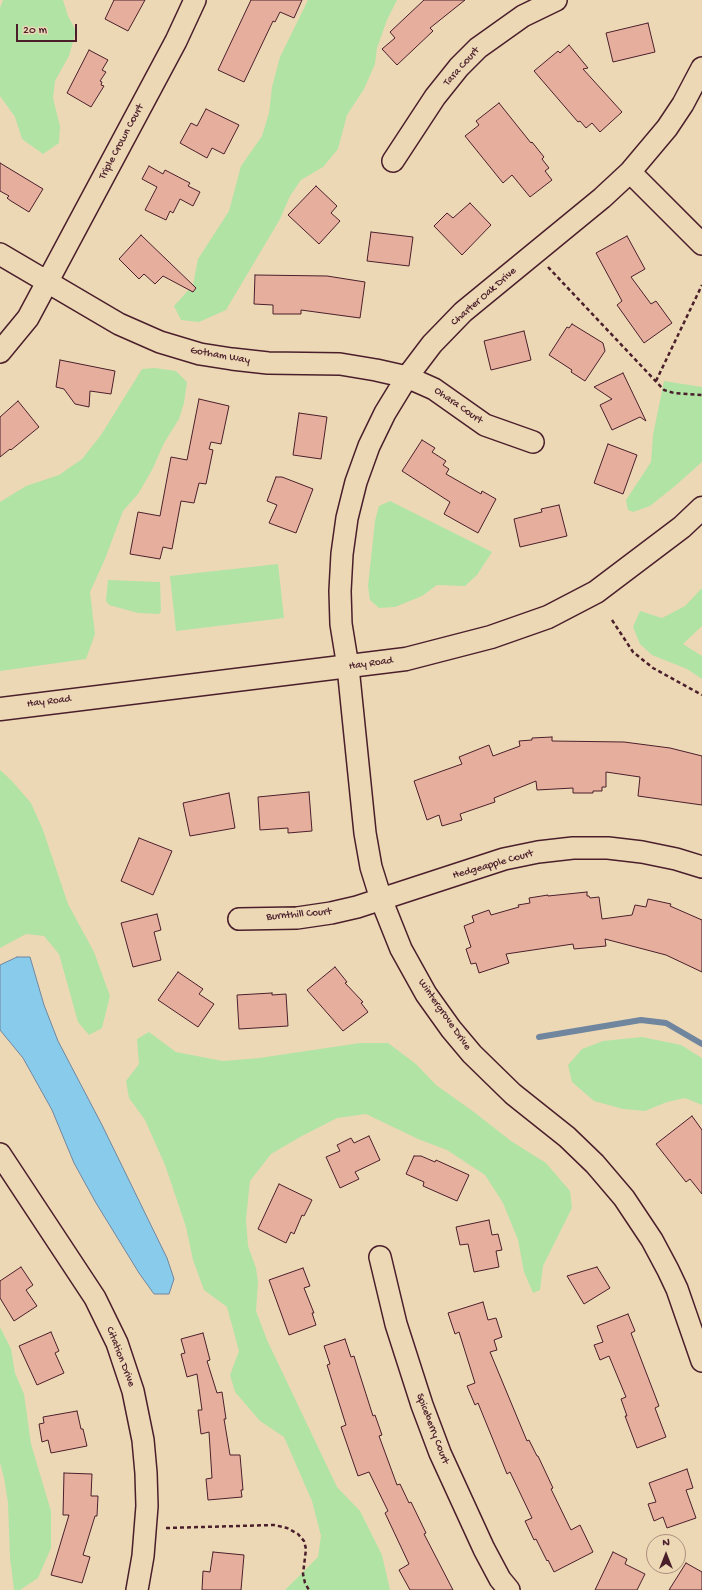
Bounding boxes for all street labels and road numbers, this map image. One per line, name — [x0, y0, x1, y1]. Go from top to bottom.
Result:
street label: Tara Court — [441, 45, 483, 89]
street label: Triple Crown Court — [97, 102, 147, 182]
street label: Charter Oak Drive — [448, 265, 520, 329]
street label: Gotham Way — [189, 344, 251, 368]
street label: Ohara Court — [431, 384, 485, 428]
street label: Hay Road — [348, 654, 394, 674]
street label: Hay Road — [26, 693, 72, 711]
street label: Hedgeapple Court — [451, 847, 535, 883]
street label: Burnthill Court — [266, 906, 332, 924]
street label: Wintergrove Drive — [415, 977, 473, 1053]
street label: Citation Drive — [102, 1325, 138, 1389]
street label: Spiceberry Court — [412, 1392, 452, 1466]

